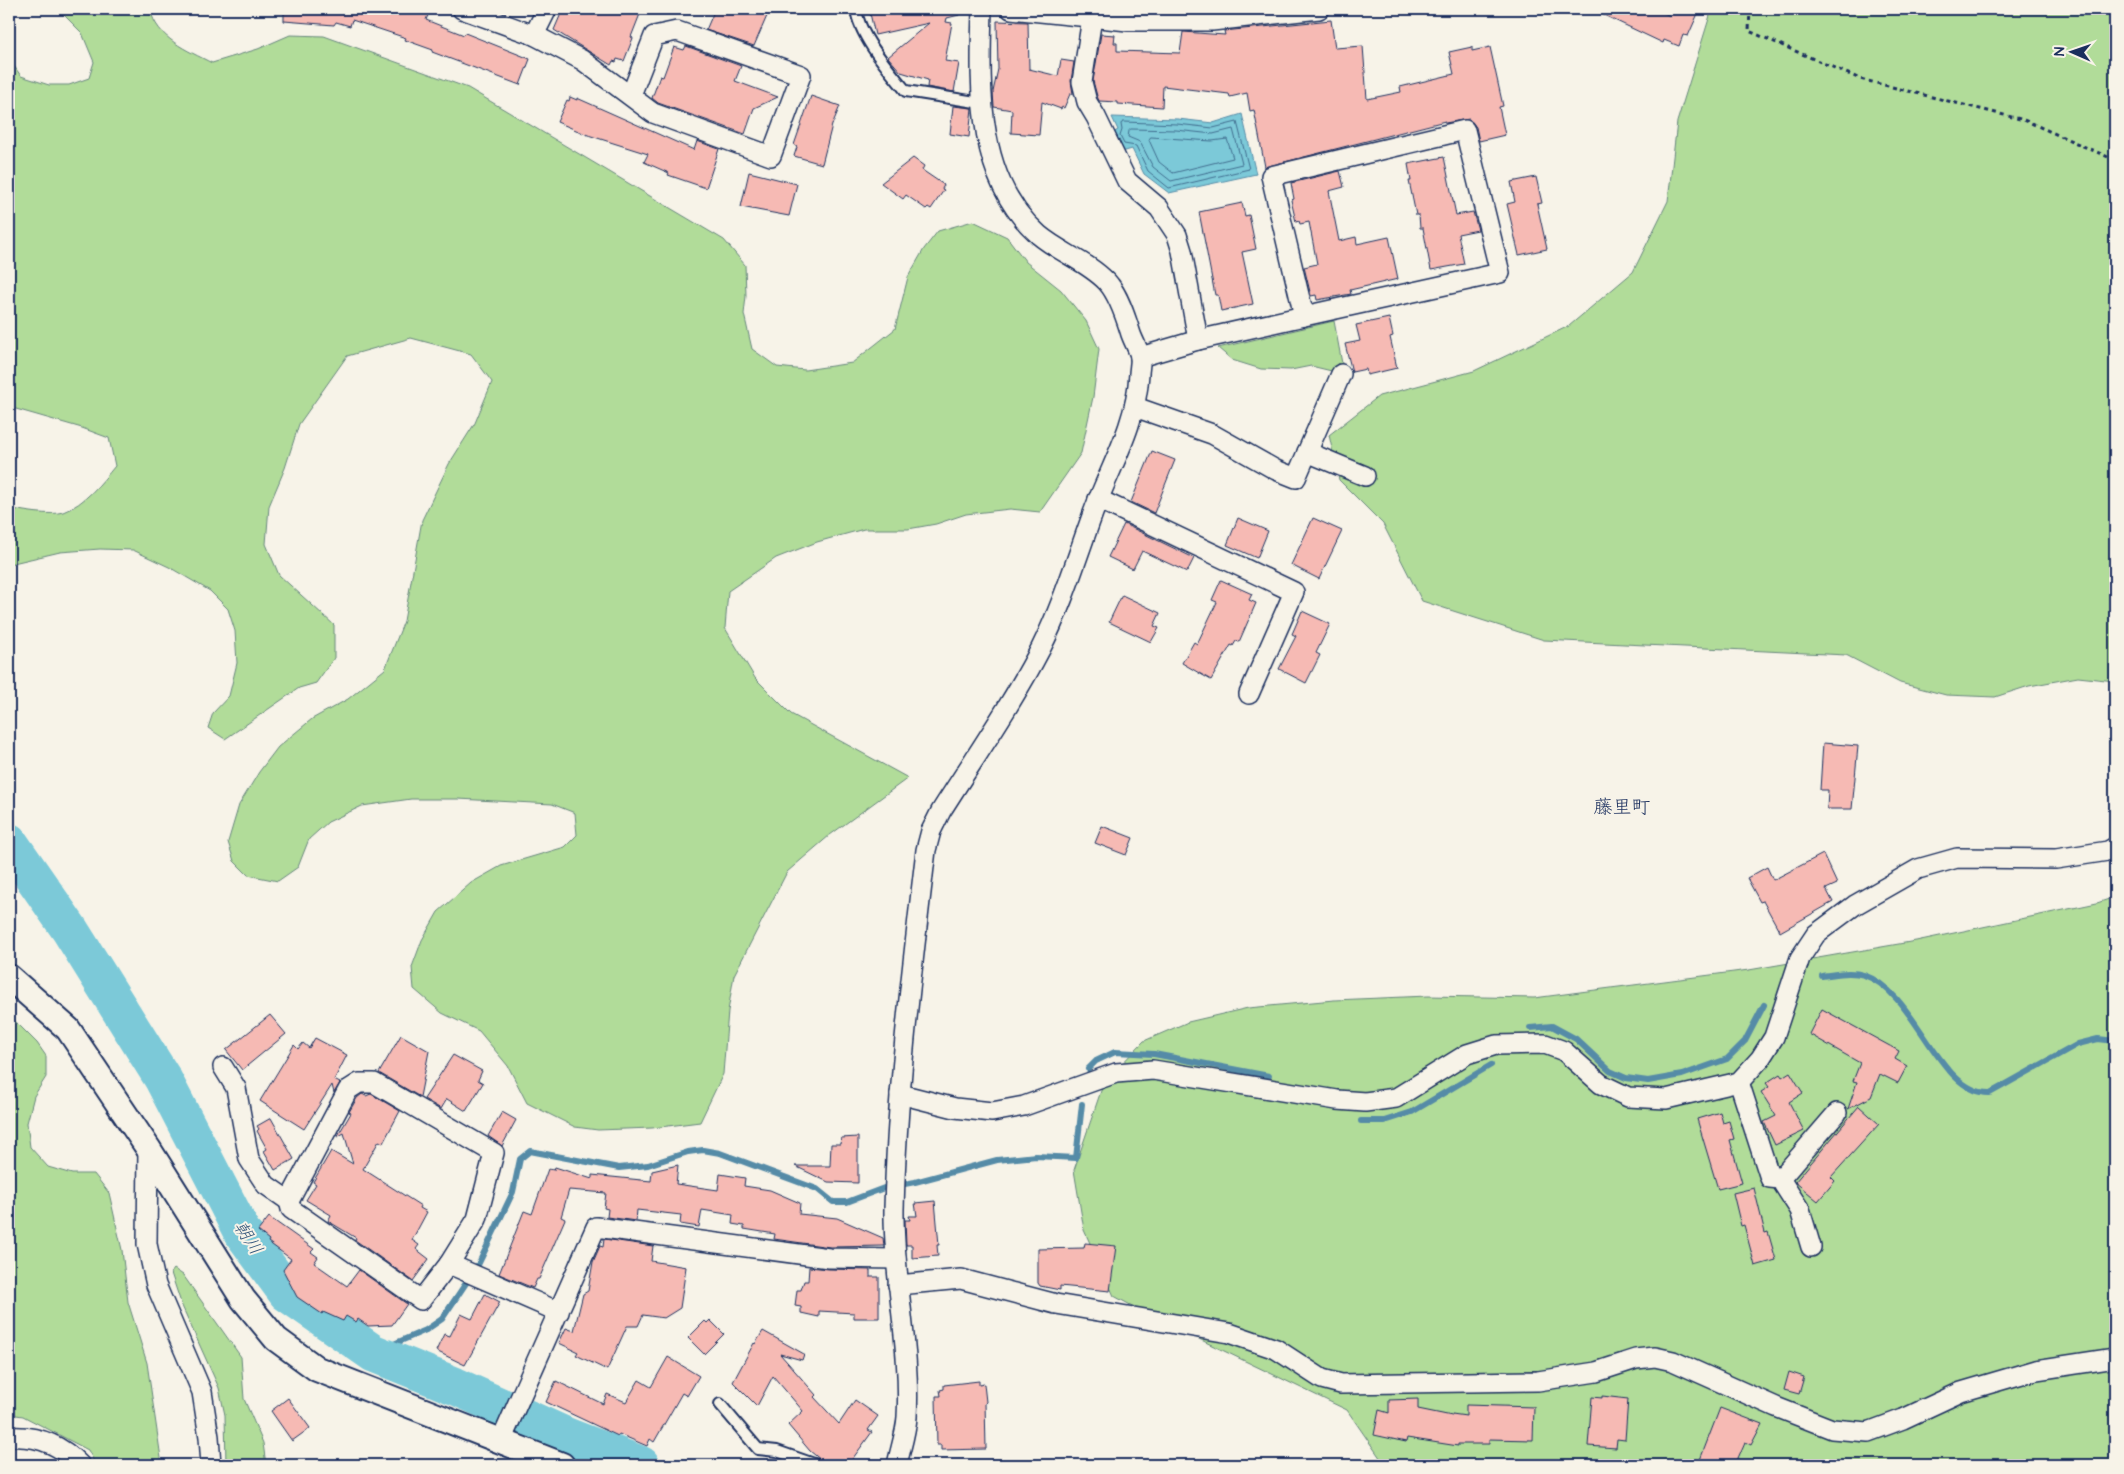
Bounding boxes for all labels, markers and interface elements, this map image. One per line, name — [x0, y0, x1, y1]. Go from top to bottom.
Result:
north arrow — [2046, 28, 2096, 78]
text: N — [2050, 47, 2070, 56]
district label: 藤里町 — [1593, 794, 1651, 821]
water label: 朝川 — [228, 1216, 268, 1260]

